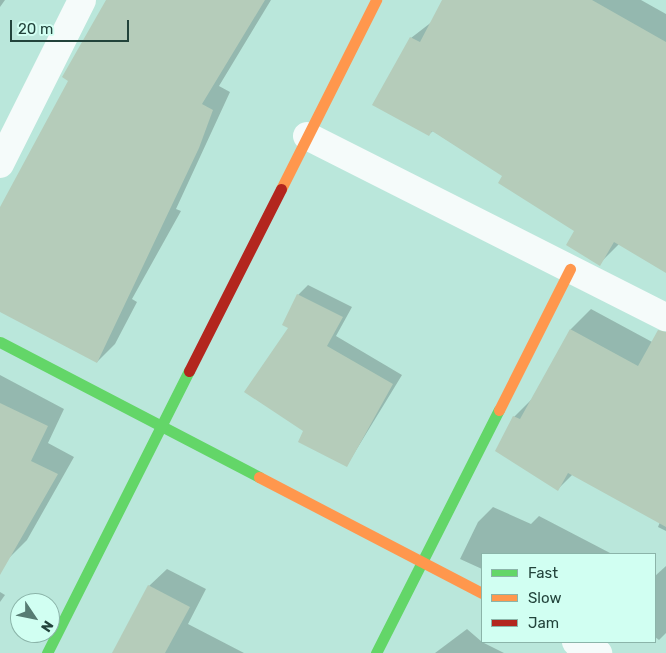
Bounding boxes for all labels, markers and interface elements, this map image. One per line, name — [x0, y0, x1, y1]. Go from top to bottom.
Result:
scale bar — [12, 10, 131, 42]
text: 20 m — [18, 20, 53, 38]
legend — [481, 553, 656, 643]
text: Fast — [528, 564, 558, 582]
text: Slow — [528, 589, 561, 607]
north arrow — [10, 593, 60, 643]
text: Jam — [528, 614, 559, 632]
text: N — [37, 617, 57, 635]

